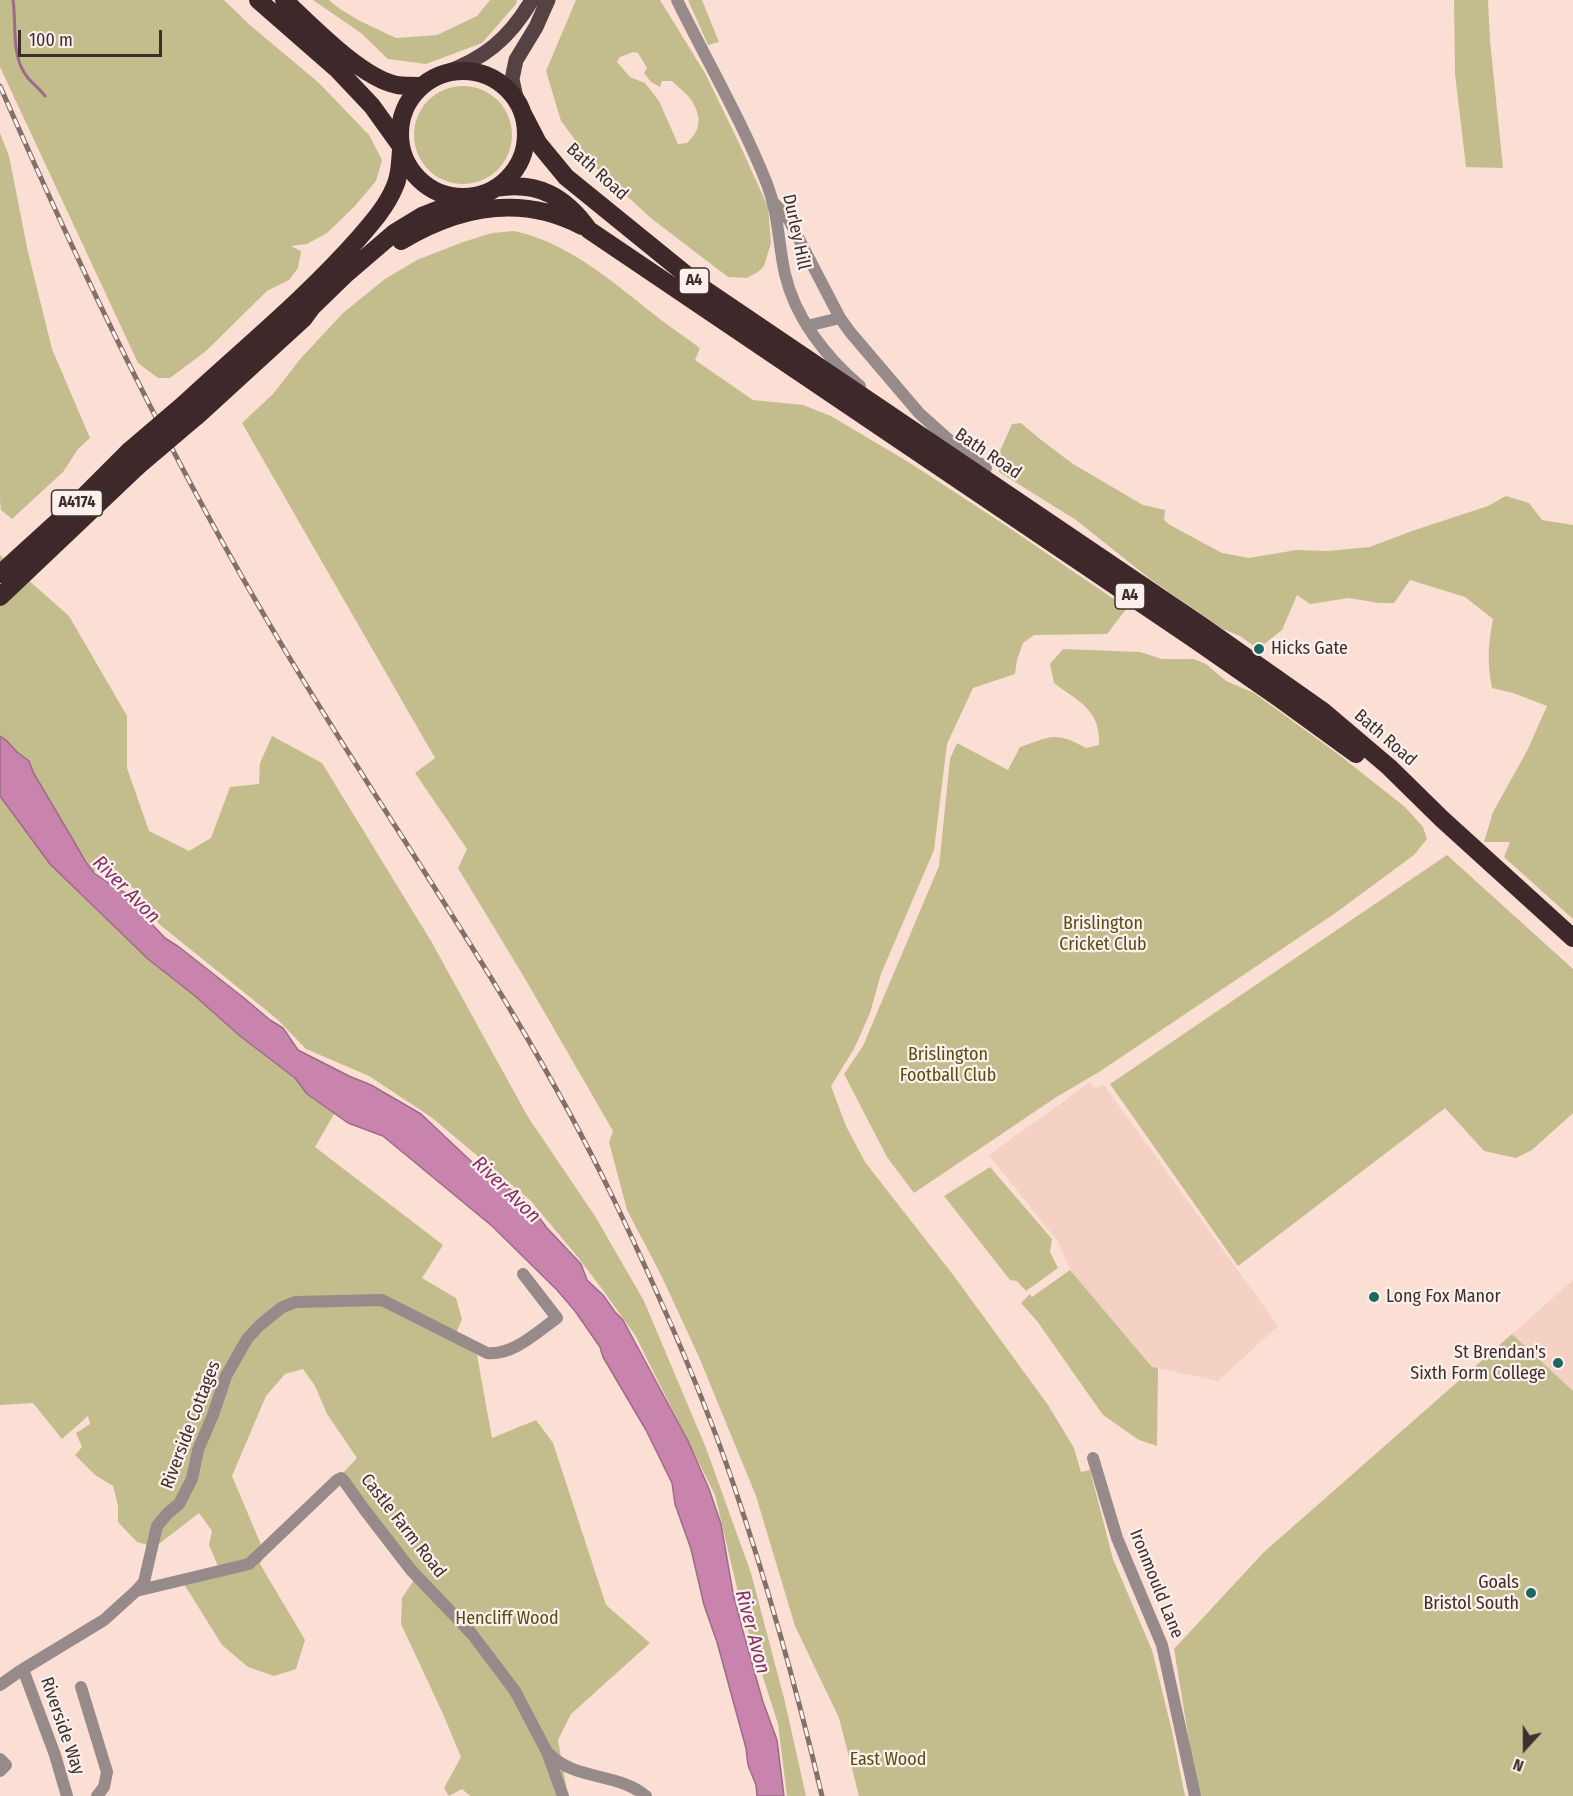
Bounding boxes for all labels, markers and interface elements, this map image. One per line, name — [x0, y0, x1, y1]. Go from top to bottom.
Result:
scale bar — [21, 18, 165, 56]
text: 100 m — [29, 29, 73, 51]
street label: Bath Road — [562, 139, 632, 205]
street label: Durley Hill — [777, 192, 815, 272]
road number: A4 — [679, 268, 709, 294]
street label: Bath Road — [951, 424, 1025, 484]
road number: A4174 — [52, 490, 103, 516]
road number: A4 — [1115, 583, 1145, 609]
place label: Hicks Gate — [1271, 638, 1348, 660]
marker: Hicks Gate — [1252, 642, 1266, 656]
street label: Bath Road — [1349, 705, 1421, 771]
water label: River Avon — [87, 851, 165, 929]
park label: Brislington Cricket Club — [1059, 913, 1147, 956]
park label: Brislington Football Club — [900, 1044, 996, 1086]
water label: River Avon — [467, 1152, 545, 1228]
place label: Long Fox Manor — [1386, 1286, 1501, 1308]
marker: Long Fox Manor — [1367, 1290, 1381, 1304]
place label: St Brendan's Sixth Form College — [1410, 1342, 1546, 1384]
marker: St Brendan's Sixth Form College — [1551, 1356, 1565, 1370]
street label: Riverside Cottages — [157, 1358, 225, 1492]
street label: Castle Farm Road — [356, 1470, 450, 1582]
street label: Ironmould Lane — [1124, 1526, 1188, 1642]
place label: Goals Bristol South — [1423, 1572, 1519, 1614]
marker: Goals Bristol South — [1524, 1586, 1538, 1600]
water label: River Avon — [729, 1587, 775, 1677]
park label: Hencliff Wood — [455, 1608, 559, 1630]
street label: Riverside Way — [35, 1674, 89, 1778]
north arrow — [1495, 1718, 1555, 1778]
park label: East Wood — [850, 1749, 926, 1771]
text: N — [1510, 1755, 1526, 1776]

